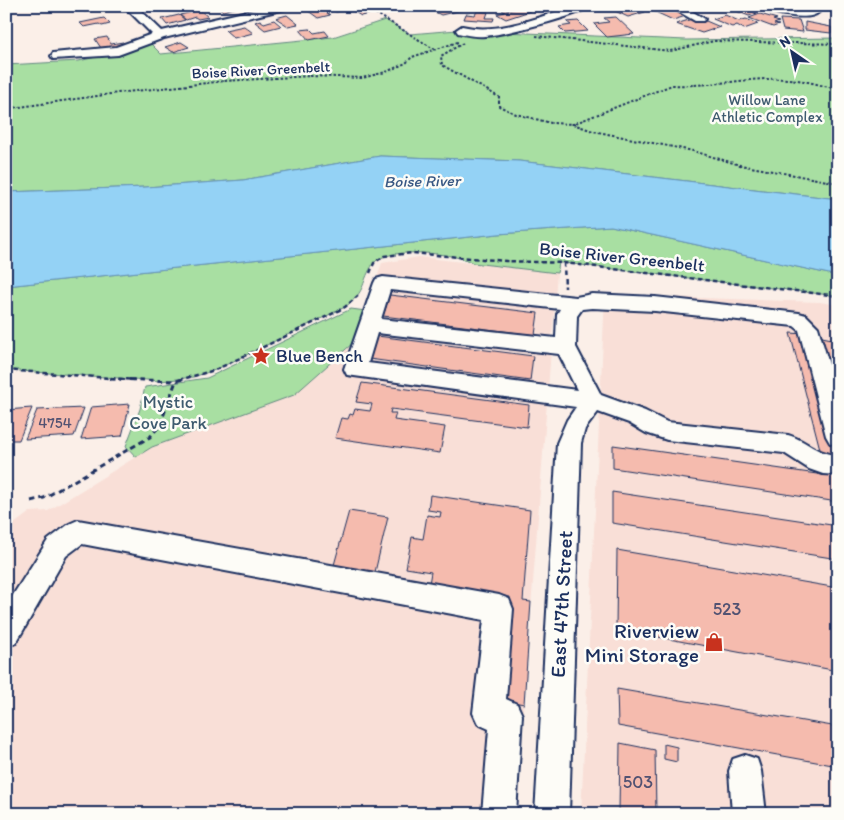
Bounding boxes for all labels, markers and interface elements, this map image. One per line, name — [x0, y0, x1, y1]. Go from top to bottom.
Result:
north arrow — [766, 28, 816, 78]
text: N — [776, 32, 794, 51]
street label: Boise River Greenbelt — [191, 57, 331, 83]
park label: Willow Lane Athletic Complex — [712, 91, 823, 126]
water label: Boise River — [384, 171, 462, 191]
street label: Boise River Greenbelt — [538, 237, 706, 277]
place icon: Blue Bench — [250, 345, 272, 367]
place label: Blue Bench — [276, 345, 363, 367]
park label: Mystic Cove Park — [129, 391, 207, 434]
house number: 4754 — [38, 414, 72, 432]
street label: East 47th Street — [545, 530, 577, 678]
house number: 523 — [713, 598, 742, 620]
place label: Riverview Mini Storage — [585, 618, 699, 667]
shop icon: Riverview Mini Storage — [703, 631, 725, 653]
house number: 503 — [623, 771, 653, 793]

